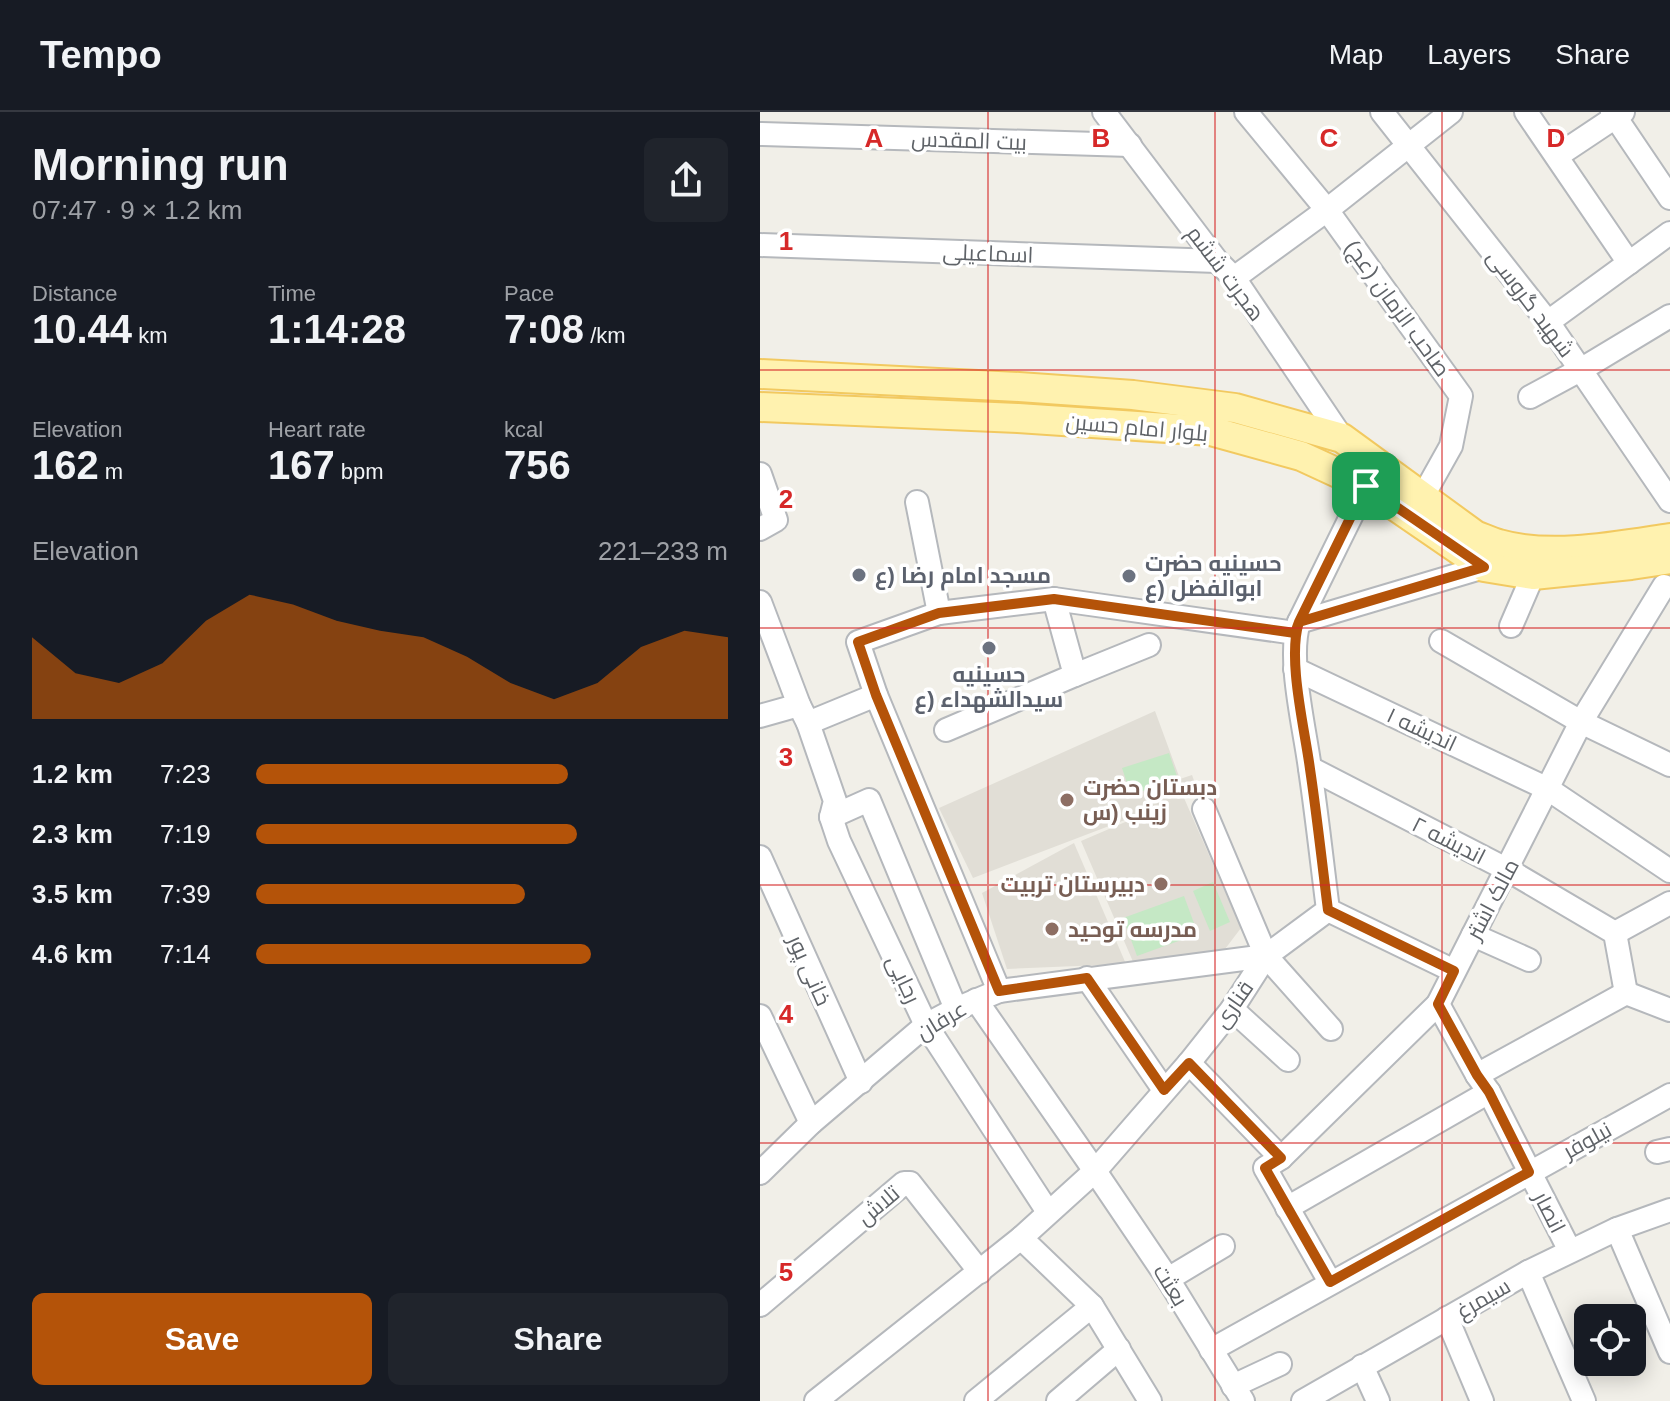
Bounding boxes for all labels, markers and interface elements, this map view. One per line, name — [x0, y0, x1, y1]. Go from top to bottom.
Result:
text: Tempo — [40, 34, 162, 76]
text: Map — [1329, 39, 1383, 70]
text: Layers — [1427, 39, 1511, 70]
text: Share — [1555, 39, 1630, 70]
text: A — [865, 123, 884, 153]
text: B — [1092, 123, 1110, 153]
text: C — [1320, 123, 1339, 153]
text: D — [1547, 123, 1565, 153]
street label: بیت المقدس — [911, 126, 1027, 156]
button: share — [644, 138, 728, 222]
text: Morning run — [32, 140, 289, 189]
text: 07:47 · 9 × 1.2 km — [32, 195, 242, 225]
street label: هجرت ششم — [1179, 221, 1269, 328]
text: 1 — [779, 226, 793, 256]
street label: صاحب الزمان (عج) — [1338, 235, 1455, 382]
street label: اسماعیلی — [942, 239, 1034, 269]
street label: شهید گروسی — [1481, 245, 1579, 363]
text: Distance — [32, 281, 118, 306]
text: Time — [268, 281, 316, 306]
text: Pace — [504, 281, 554, 306]
text: 10.44 — [32, 307, 132, 351]
text: 1:14:28 — [268, 307, 406, 351]
text: 7:08 — [504, 307, 584, 351]
text: km — [132, 323, 168, 348]
text: /km — [584, 323, 626, 348]
street label: بلوار امام حسین — [1065, 409, 1209, 449]
text: Elevation — [32, 417, 123, 442]
text: Heart rate — [268, 417, 366, 442]
text: kcal — [504, 417, 543, 442]
text: 162 — [32, 443, 99, 487]
text: 167 — [268, 443, 335, 487]
text: 756 — [504, 443, 571, 487]
pin — [1332, 452, 1400, 520]
text: m — [99, 459, 123, 484]
text: bpm — [335, 459, 384, 484]
icon: arrive — [1344, 464, 1388, 508]
text: 2 — [779, 484, 793, 514]
text: Elevation — [32, 536, 139, 566]
text: 221–233 m — [598, 536, 728, 566]
place label: حسینیه حضرت ابوالفضل (ع — [1145, 551, 1282, 603]
place label: مسجد امام رضا (ع — [875, 563, 1051, 591]
marker: مسجد امام رضا (ع — [850, 566, 868, 584]
marker: حسینیه حضرت ابوالفضل (ع — [1120, 567, 1138, 585]
marker: حسینیه سیدالشهداء (ع — [980, 639, 998, 657]
place label: حسینیه سیدالشهداء (ع — [915, 662, 1063, 714]
street label: اندیشه ۱ — [1383, 702, 1461, 756]
text: 3 — [779, 742, 793, 772]
text: 1.2 km — [32, 759, 113, 789]
text: 7:23 — [160, 759, 211, 789]
place label: دبستان حضرت زینب (س — [1083, 775, 1217, 826]
marker: دبستان حضرت زینب (س — [1058, 791, 1076, 809]
street label: اندیشه ۲ — [1408, 811, 1490, 869]
text: 2.3 km — [32, 819, 113, 849]
text: 7:19 — [160, 819, 211, 849]
street label: مالک اشتر — [1460, 855, 1524, 946]
place label: دبیرستان تربیت — [1001, 872, 1145, 898]
marker: دبیرستان تربیت — [1152, 875, 1170, 893]
text: 3.5 km — [32, 879, 113, 909]
text: 7:39 — [160, 879, 211, 909]
place label: مدرسه توحید — [1068, 917, 1197, 943]
marker: مدرسه توحید — [1043, 920, 1061, 938]
street label: خانی پور — [780, 929, 836, 1010]
text: 4.6 km — [32, 939, 113, 969]
text: 7:14 — [160, 939, 211, 969]
street label: رجایی — [881, 951, 925, 1007]
street label: قناری — [1208, 976, 1259, 1033]
street label: عرفان — [912, 996, 971, 1045]
text: 4 — [779, 999, 794, 1029]
street label: نیلوفر — [1557, 1117, 1616, 1165]
street label: تلاش — [852, 1181, 905, 1231]
street label: انصار — [1528, 1186, 1570, 1237]
text: 5 — [779, 1257, 793, 1287]
street label: بعثت — [1148, 1260, 1193, 1311]
street label: سیمرغ — [1452, 1273, 1516, 1326]
button: Save — [32, 1293, 372, 1385]
button: Share — [388, 1293, 728, 1385]
map controls — [1574, 1304, 1646, 1376]
button: locate — [1574, 1304, 1646, 1376]

